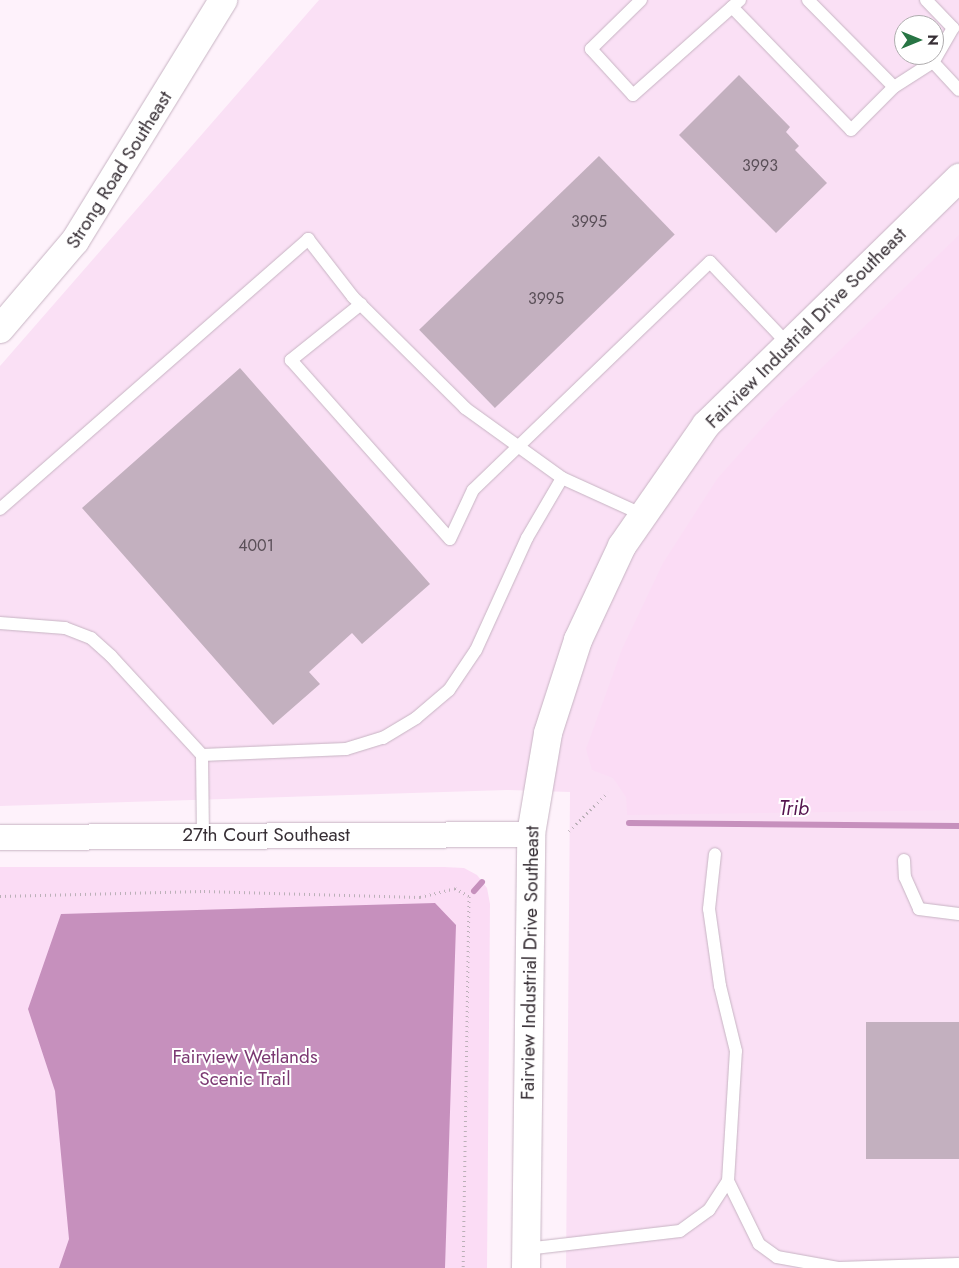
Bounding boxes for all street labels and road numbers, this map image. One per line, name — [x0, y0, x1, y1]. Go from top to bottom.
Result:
street label: Strong Road Southeast — [61, 87, 177, 253]
street label: Fairview Industrial Drive Southeast — [701, 223, 911, 433]
street label: 27th Court Southeast — [182, 824, 350, 846]
street label: Fairview Industrial Drive Southeast — [516, 826, 544, 1100]

